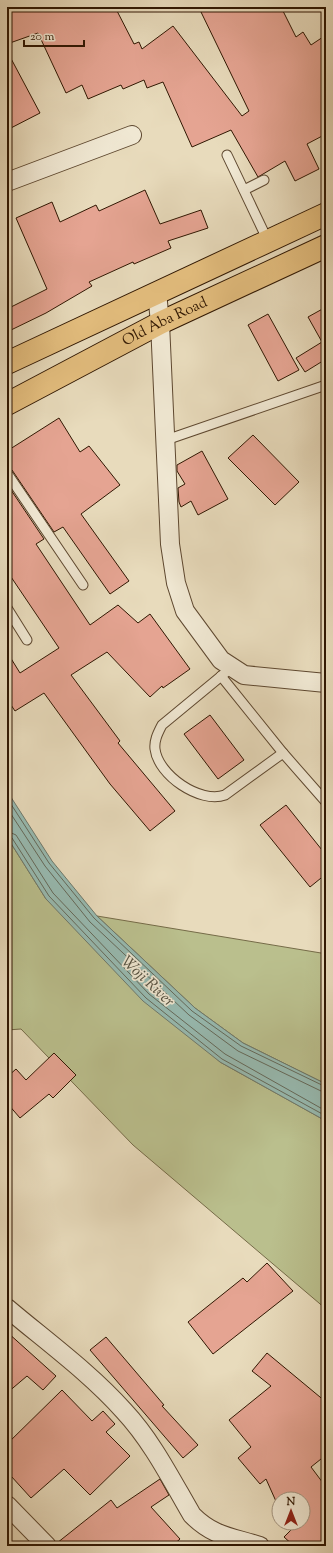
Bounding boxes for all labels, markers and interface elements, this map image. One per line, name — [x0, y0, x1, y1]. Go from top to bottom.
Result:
scale bar — [24, 22, 84, 48]
text: 20 m — [30, 28, 55, 46]
street label: Old Aba Road — [118, 292, 211, 352]
water label: Woji River — [115, 951, 179, 1013]
north arrow — [271, 1491, 311, 1531]
text: N — [286, 1494, 296, 1510]

